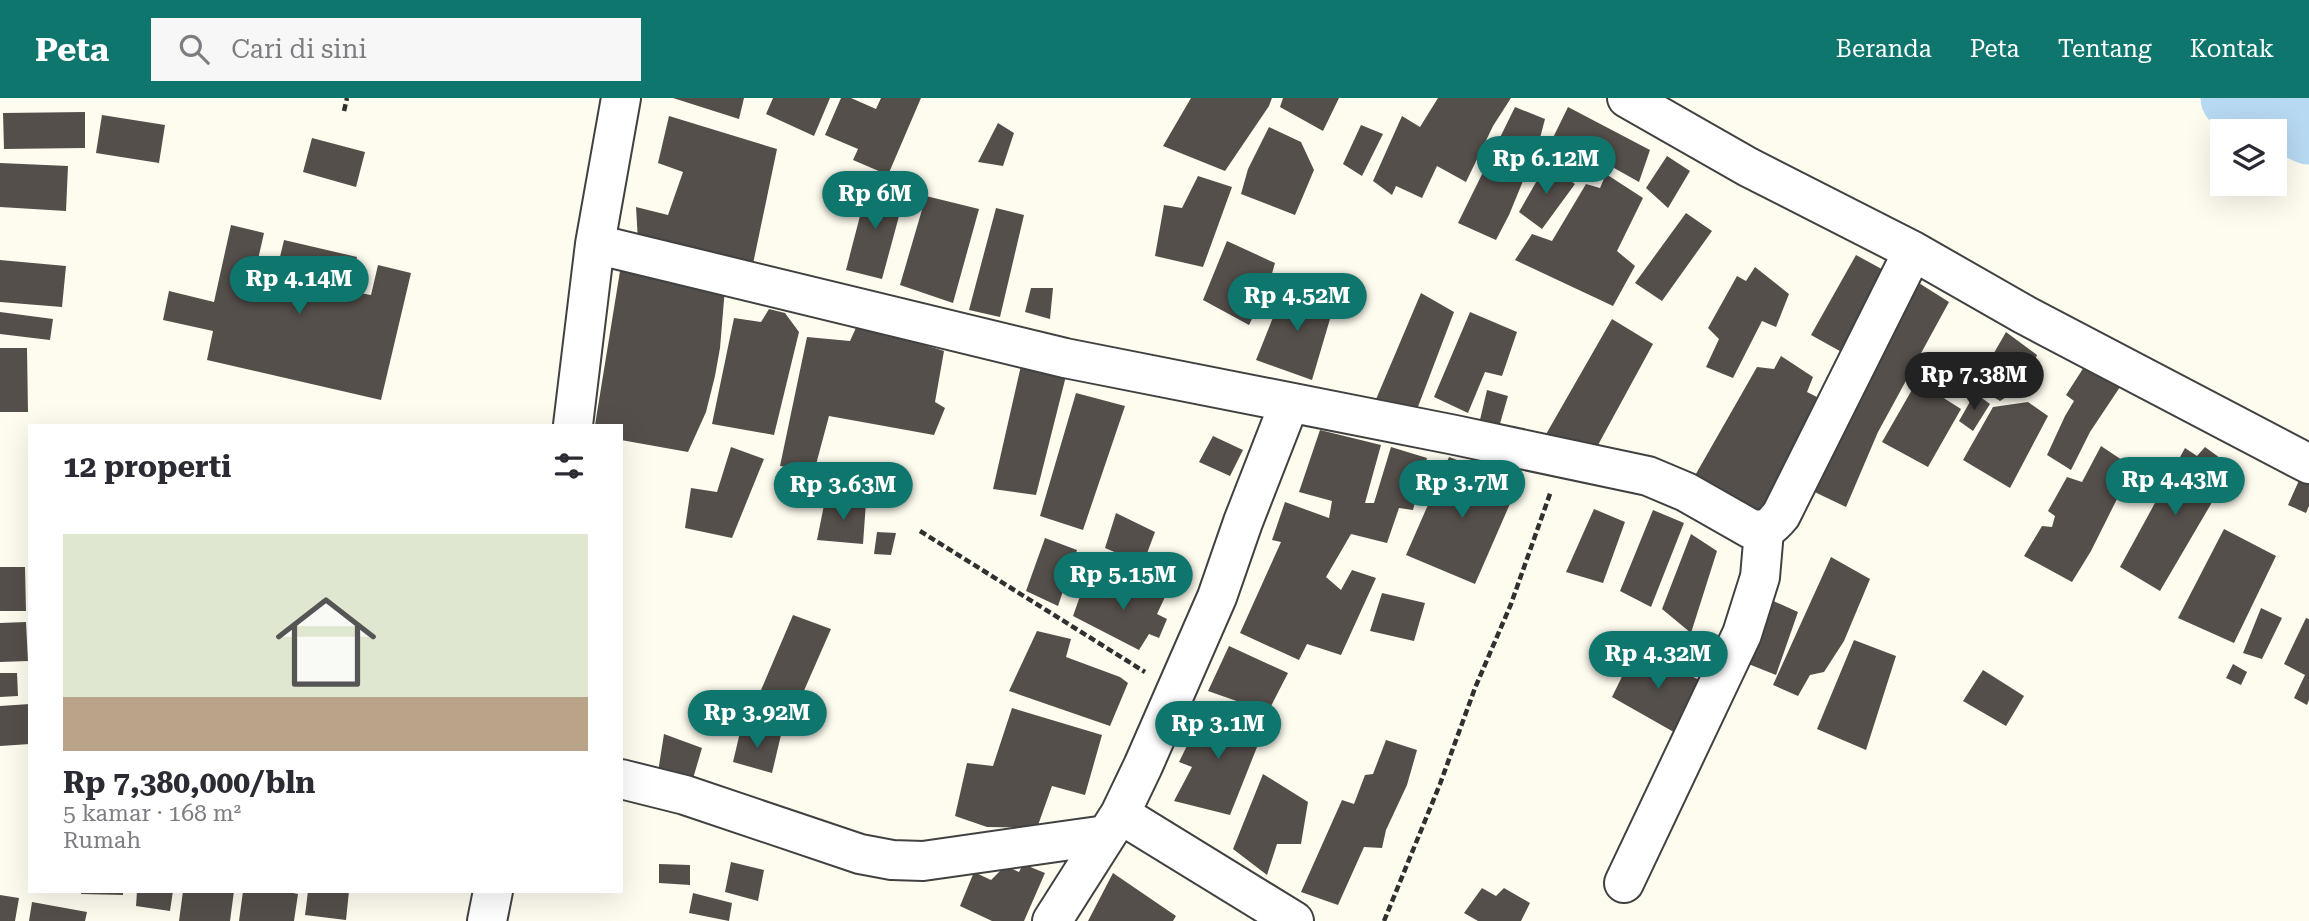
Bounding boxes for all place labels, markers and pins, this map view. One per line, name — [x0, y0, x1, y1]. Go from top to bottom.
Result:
pin: Rp 6.12M — [1474, 136, 1618, 196]
pin: Rp 6M — [826, 172, 924, 231]
pin: Rp 4.14M — [227, 256, 371, 316]
pin: Rp 4.52M — [1225, 274, 1369, 333]
pin: Rp 7.38M — [1902, 352, 2046, 412]
pin: Rp 4.43M — [2103, 458, 2247, 517]
pin: Rp 3.7M — [1397, 460, 1527, 520]
pin: Rp 3.63M — [771, 462, 915, 522]
pin: Rp 5.15M — [1051, 552, 1195, 612]
pin: Rp 4.32M — [1586, 632, 1730, 691]
pin: Rp 3.92M — [685, 690, 829, 750]
pin: Rp 3.1M — [1153, 702, 1283, 761]

